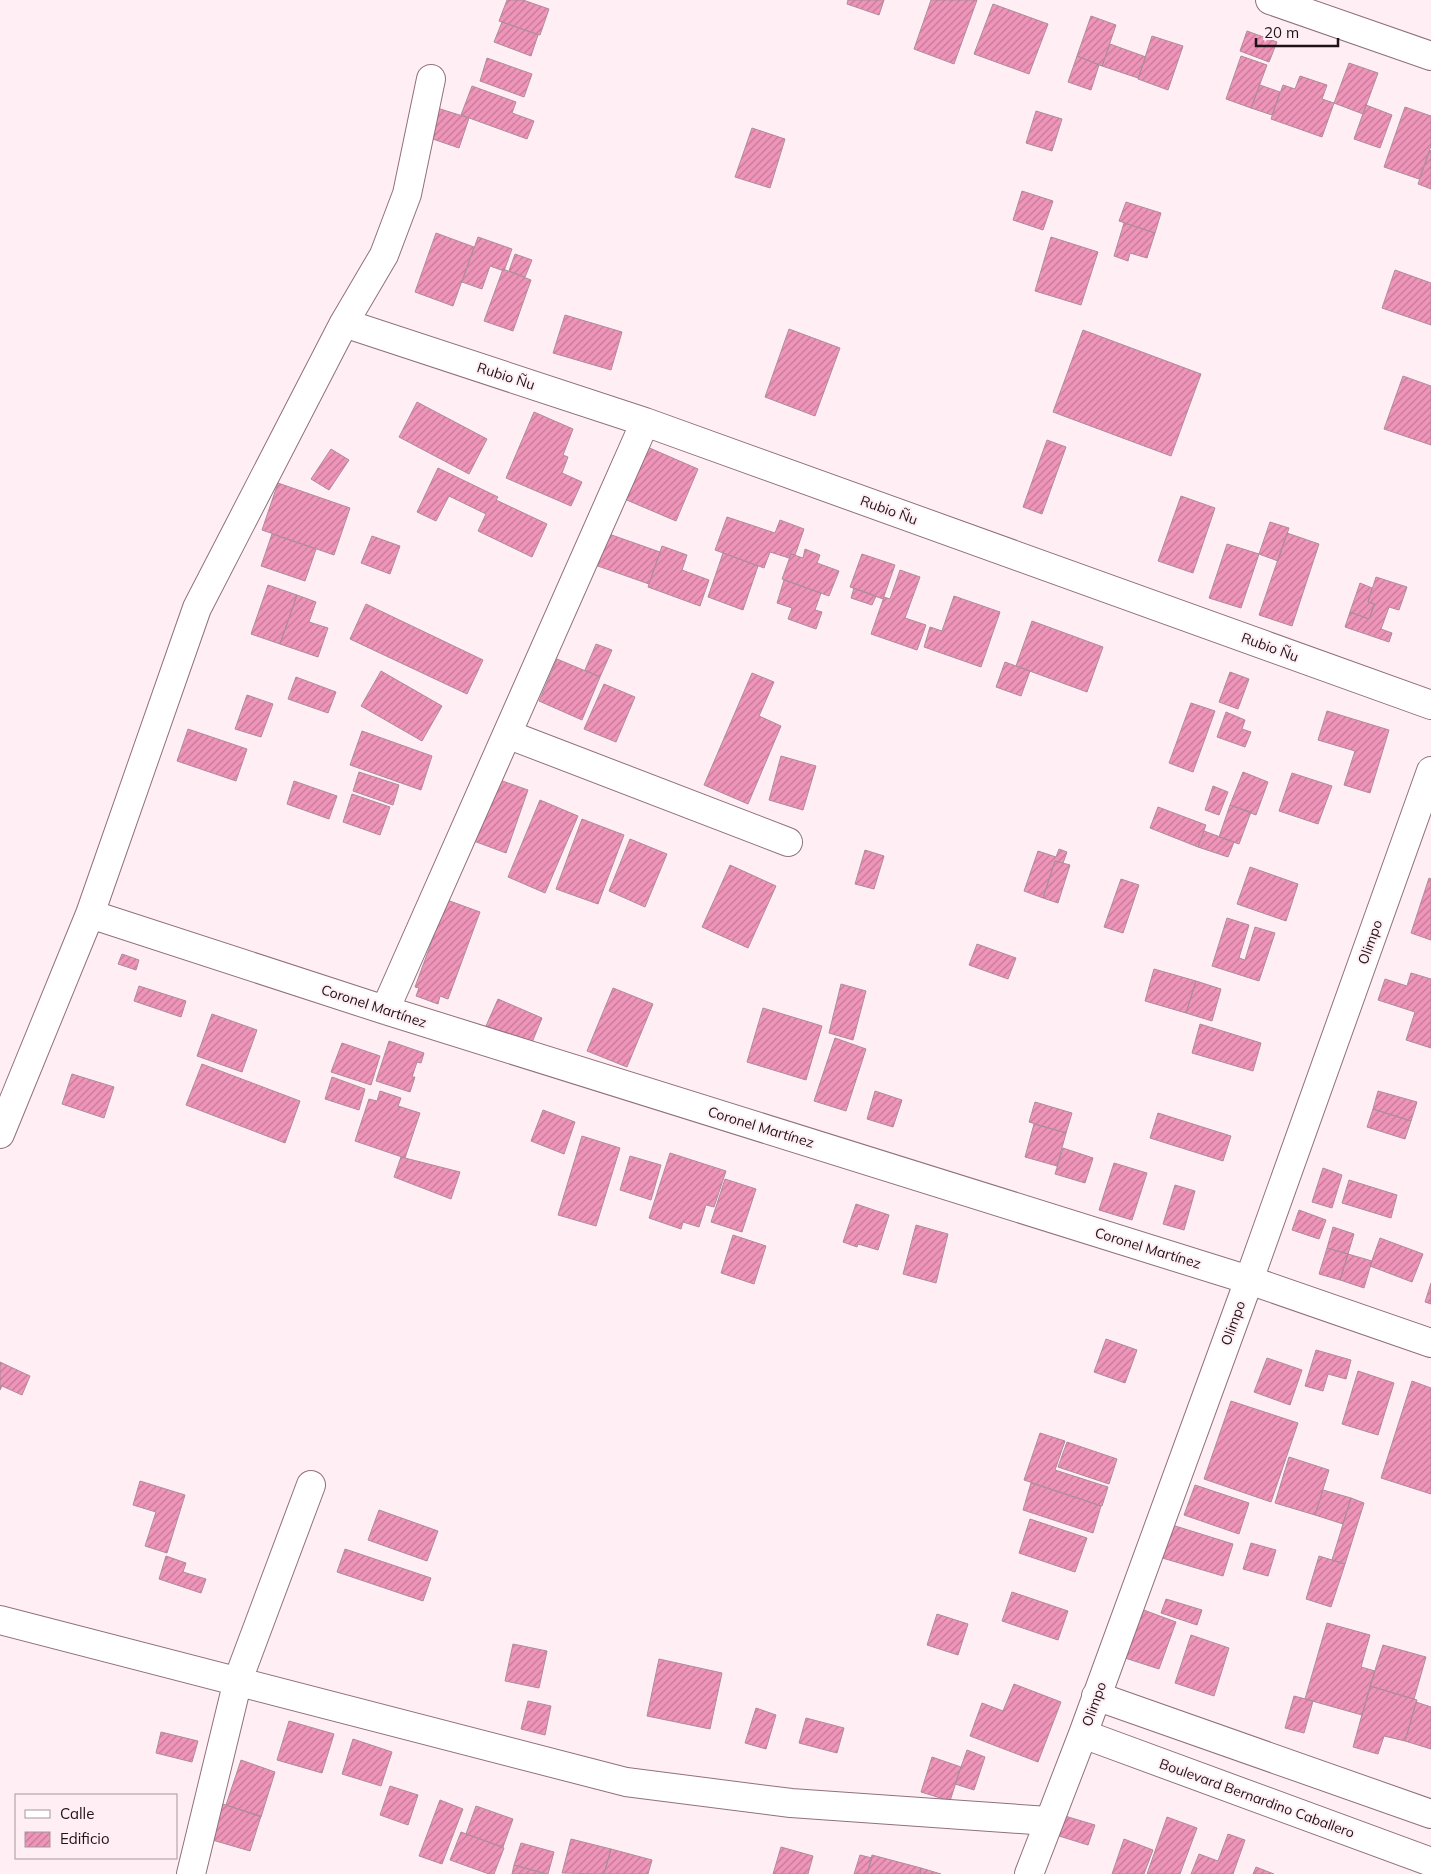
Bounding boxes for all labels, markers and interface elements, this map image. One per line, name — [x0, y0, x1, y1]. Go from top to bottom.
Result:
scale bar — [1256, 15, 1338, 47]
text: 20 m — [1264, 23, 1299, 42]
street label: Rubio Ñu — [475, 358, 537, 394]
street label: Rubio Ñu — [858, 491, 920, 529]
street label: Rubio Ñu — [1239, 628, 1301, 666]
street label: Olimpo — [1354, 917, 1386, 967]
street label: Coronel Martínez — [319, 980, 429, 1032]
street label: Coronel Martínez — [706, 1102, 816, 1152]
street label: Coronel Martínez — [1093, 1223, 1203, 1273]
street label: Olimpo — [1217, 1298, 1249, 1348]
street label: Olimpo — [1078, 1679, 1110, 1729]
street label: Boulevard Bernardino Caballero — [1157, 1754, 1357, 1842]
legend — [15, 1794, 178, 1859]
text: Calle — [60, 1804, 94, 1823]
text: Edificio — [60, 1829, 110, 1848]

